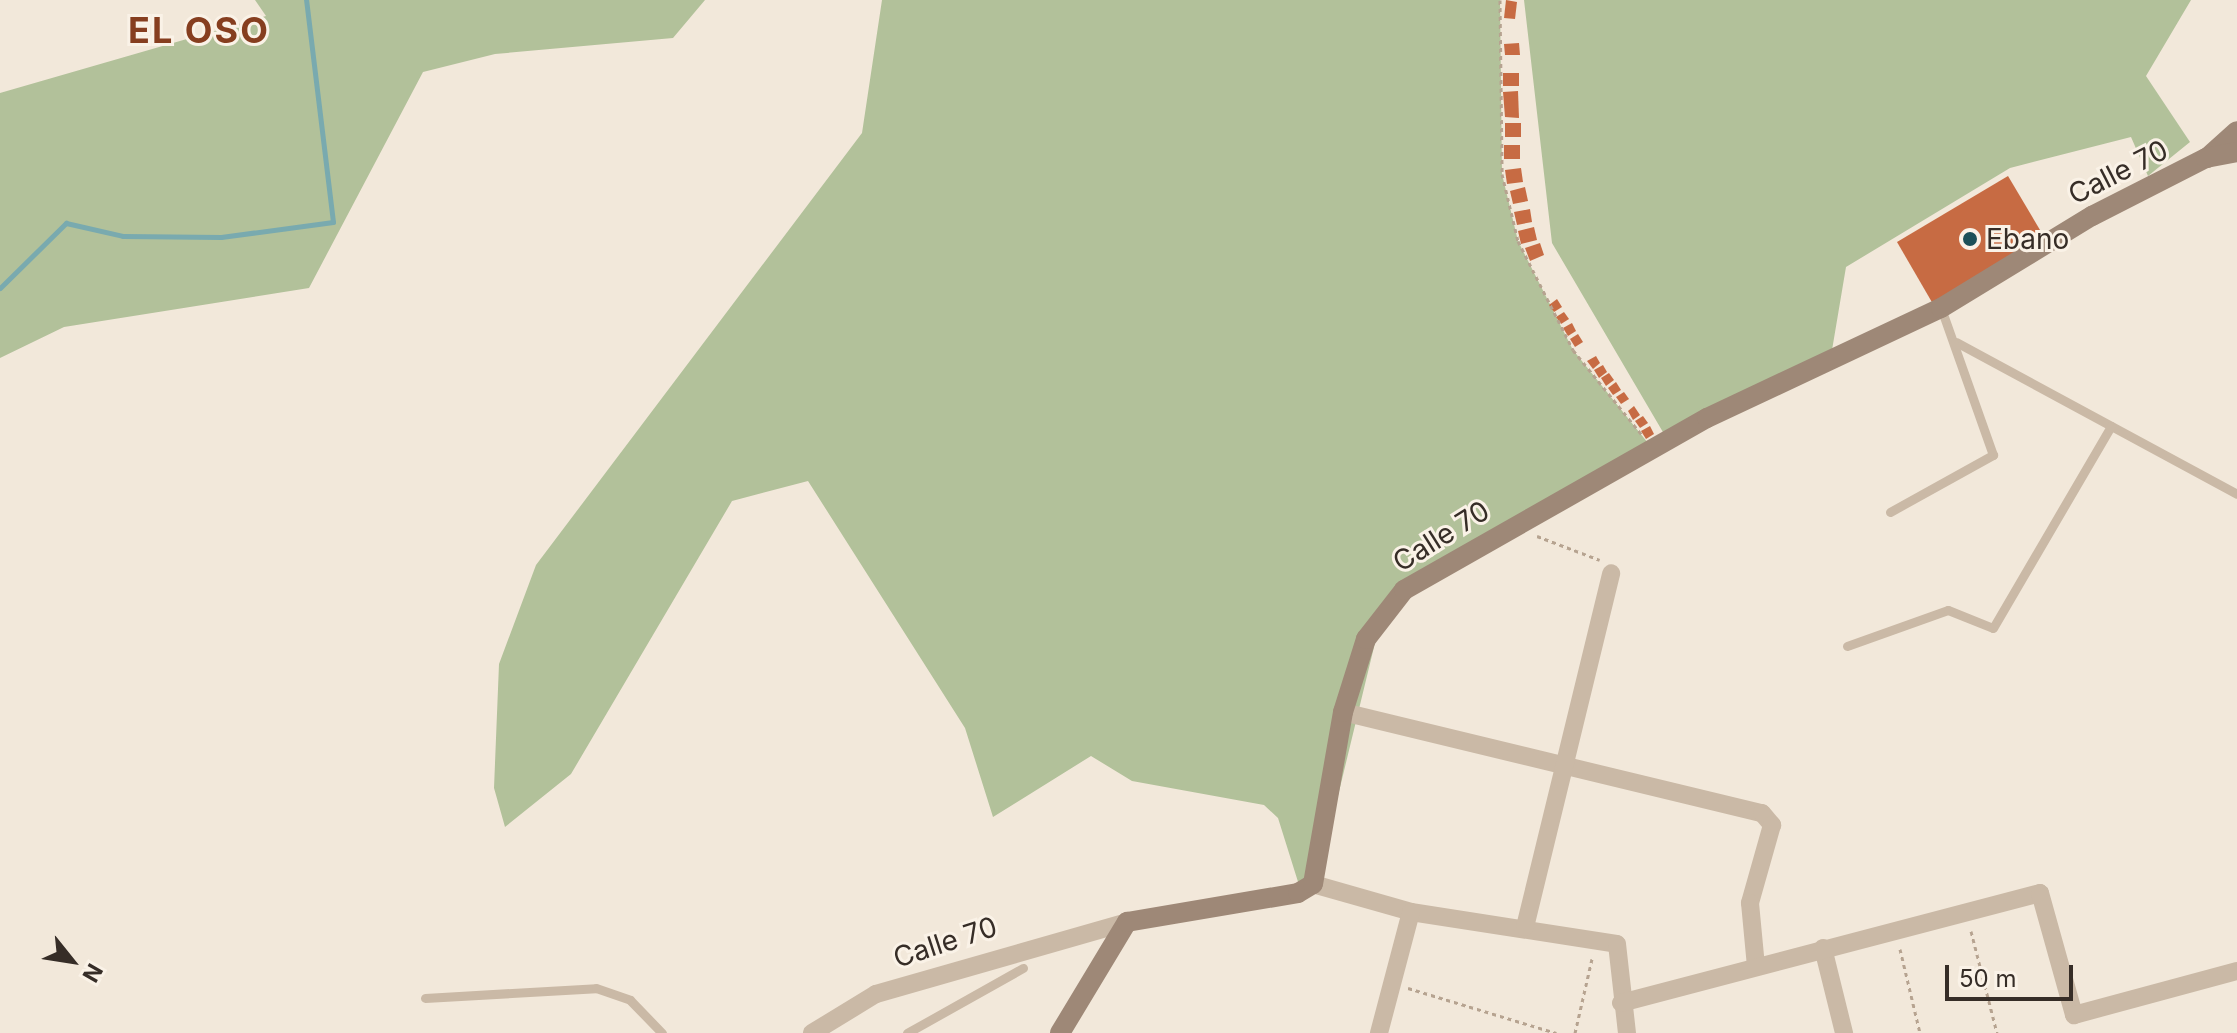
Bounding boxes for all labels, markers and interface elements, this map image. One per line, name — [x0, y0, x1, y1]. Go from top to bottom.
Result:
district label: EL OSO — [128, 9, 270, 53]
street label: Calle 70 — [2063, 133, 2173, 211]
place label: Ebano — [1986, 222, 2069, 256]
marker: Ebano — [1961, 230, 1979, 248]
street label: Calle 70 — [1387, 493, 1495, 579]
street label: Calle 70 — [889, 909, 1001, 975]
north arrow — [32, 921, 112, 1001]
scale bar — [1949, 949, 2077, 999]
text: N — [77, 959, 108, 987]
text: 50 m — [1959, 964, 2017, 993]

